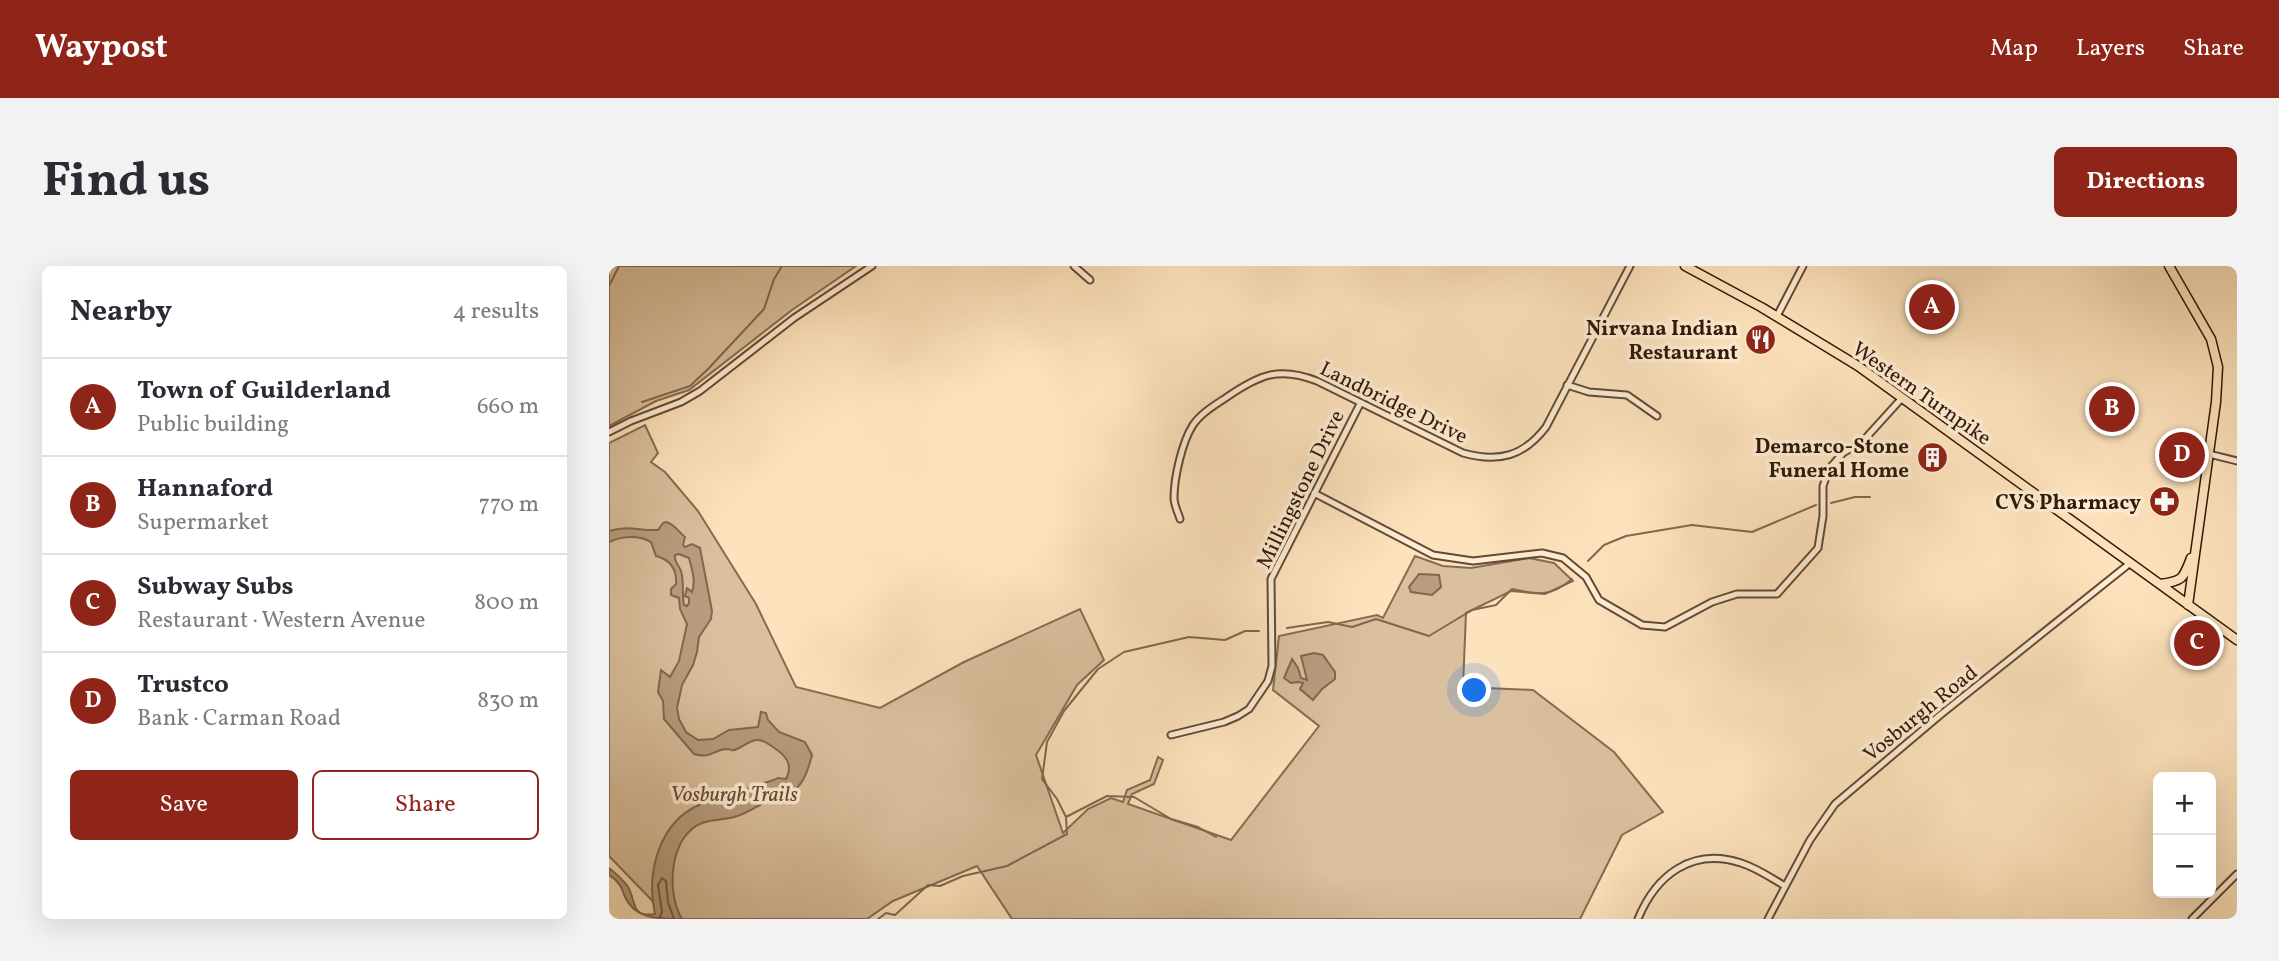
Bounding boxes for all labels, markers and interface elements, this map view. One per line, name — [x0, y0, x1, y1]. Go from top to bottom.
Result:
text: Waypost — [35, 26, 168, 72]
text: Map — [1990, 32, 2038, 66]
text: Layers — [2076, 32, 2145, 66]
text: Share — [2183, 32, 2244, 66]
button: Directions — [2054, 147, 2237, 217]
text: Find us — [42, 148, 210, 217]
pin: A — [1909, 281, 1955, 333]
text: Nearby — [70, 291, 172, 333]
text: 4 results — [453, 296, 539, 328]
place label: Nirvana Indian Restaurant — [1586, 315, 1738, 368]
restaurant icon: Nirvana Indian Restaurant — [1744, 323, 1778, 357]
street label: Western Turnpike — [1846, 335, 1997, 453]
street label: Landbridge Drive — [1315, 355, 1472, 452]
text: Town of Guilderland — [137, 373, 391, 409]
pin: B — [2089, 383, 2135, 435]
text: A — [85, 391, 101, 423]
text: 660 m — [477, 391, 539, 423]
street label: Millingstone Drive — [1250, 405, 1352, 574]
text: Public building — [137, 409, 289, 441]
pin: D — [2159, 429, 2205, 481]
place label: Demarco-Stone Funeral Home — [1755, 433, 1909, 486]
building icon: Demarco-Stone Funeral Home — [1915, 441, 1949, 475]
text: Hannaford — [137, 471, 273, 507]
pharmacy icon: CVS Pharmacy — [2147, 485, 2181, 519]
text: B — [85, 489, 101, 521]
text: 770 m — [479, 489, 539, 521]
place label: CVS Pharmacy — [1995, 489, 2141, 518]
text: Supermarket — [137, 507, 269, 539]
text: Subway Subs — [137, 569, 294, 605]
text: C — [86, 587, 100, 619]
text: 800 m — [474, 587, 539, 619]
text: Restaurant · Western Avenue — [137, 605, 425, 637]
pin: C — [2174, 617, 2220, 669]
street label: Vosburgh Road — [1858, 659, 1984, 769]
text: Trustco — [137, 667, 229, 703]
your location — [1457, 673, 1491, 707]
text: D — [85, 685, 101, 717]
text: 830 m — [477, 685, 539, 717]
text: Bank · Carman Road — [137, 703, 341, 735]
button: Save — [70, 770, 298, 840]
button: Share — [312, 770, 539, 840]
map controls — [2153, 772, 2216, 898]
button: + — [2153, 772, 2216, 835]
park label: Vosburgh Trails — [670, 781, 798, 810]
button: − — [2153, 835, 2216, 898]

